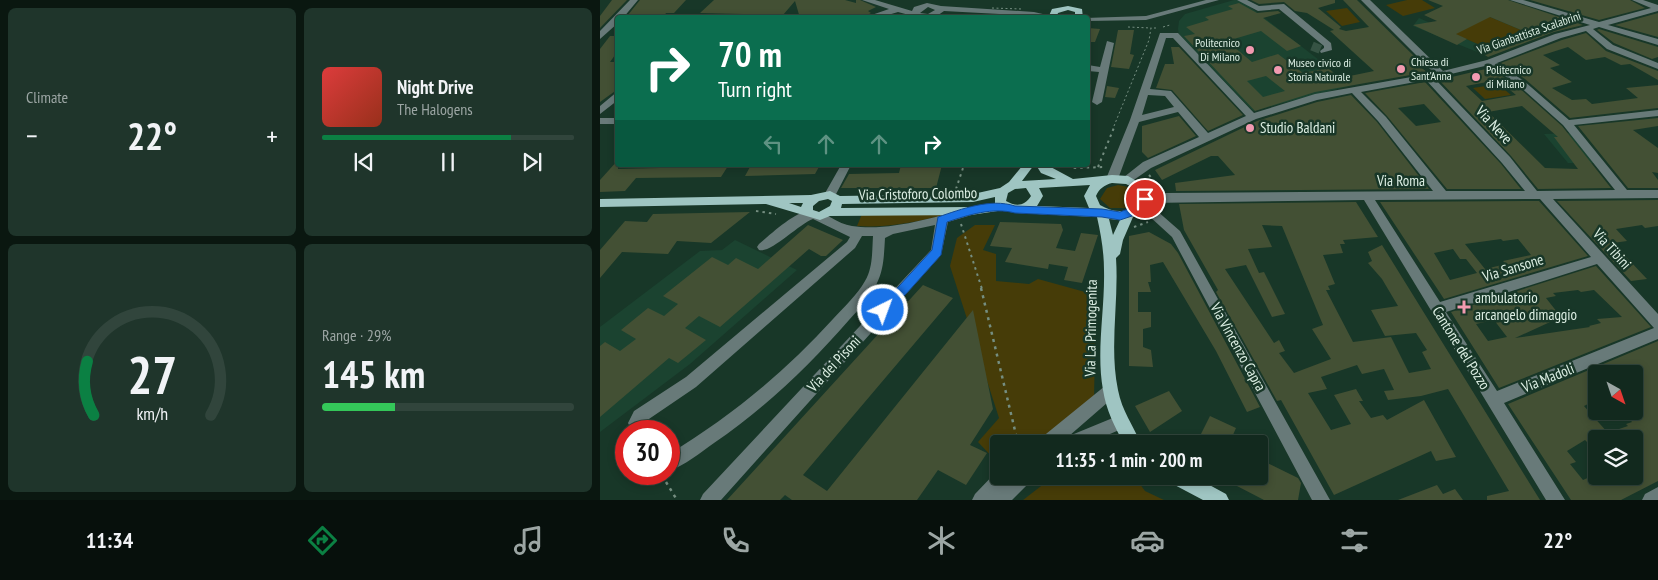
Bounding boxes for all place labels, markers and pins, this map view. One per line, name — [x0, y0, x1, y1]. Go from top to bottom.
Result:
place label: Politecnico Di Milano — [1195, 35, 1240, 64]
marker: Politecnico Di Milano — [1244, 44, 1256, 56]
place label: Chiesa di Sant'Anna — [1411, 54, 1452, 83]
place label: Museo civico di Storia Naturale — [1288, 55, 1351, 84]
place label: Politecnico di Milano — [1486, 62, 1531, 91]
marker: Chiesa di Sant'Anna — [1395, 63, 1407, 75]
marker: Museo civico di Storia Naturale — [1272, 64, 1284, 76]
marker: Politecnico di Milano — [1470, 71, 1482, 83]
place label: Studio Baldani — [1260, 118, 1335, 137]
marker: Studio Baldani — [1244, 122, 1256, 134]
pin — [1124, 178, 1166, 220]
place label: ambulatorio arcangelo dimaggio — [1475, 288, 1577, 324]
marker: ambulatorio arcangelo dimaggio — [1457, 300, 1471, 314]

